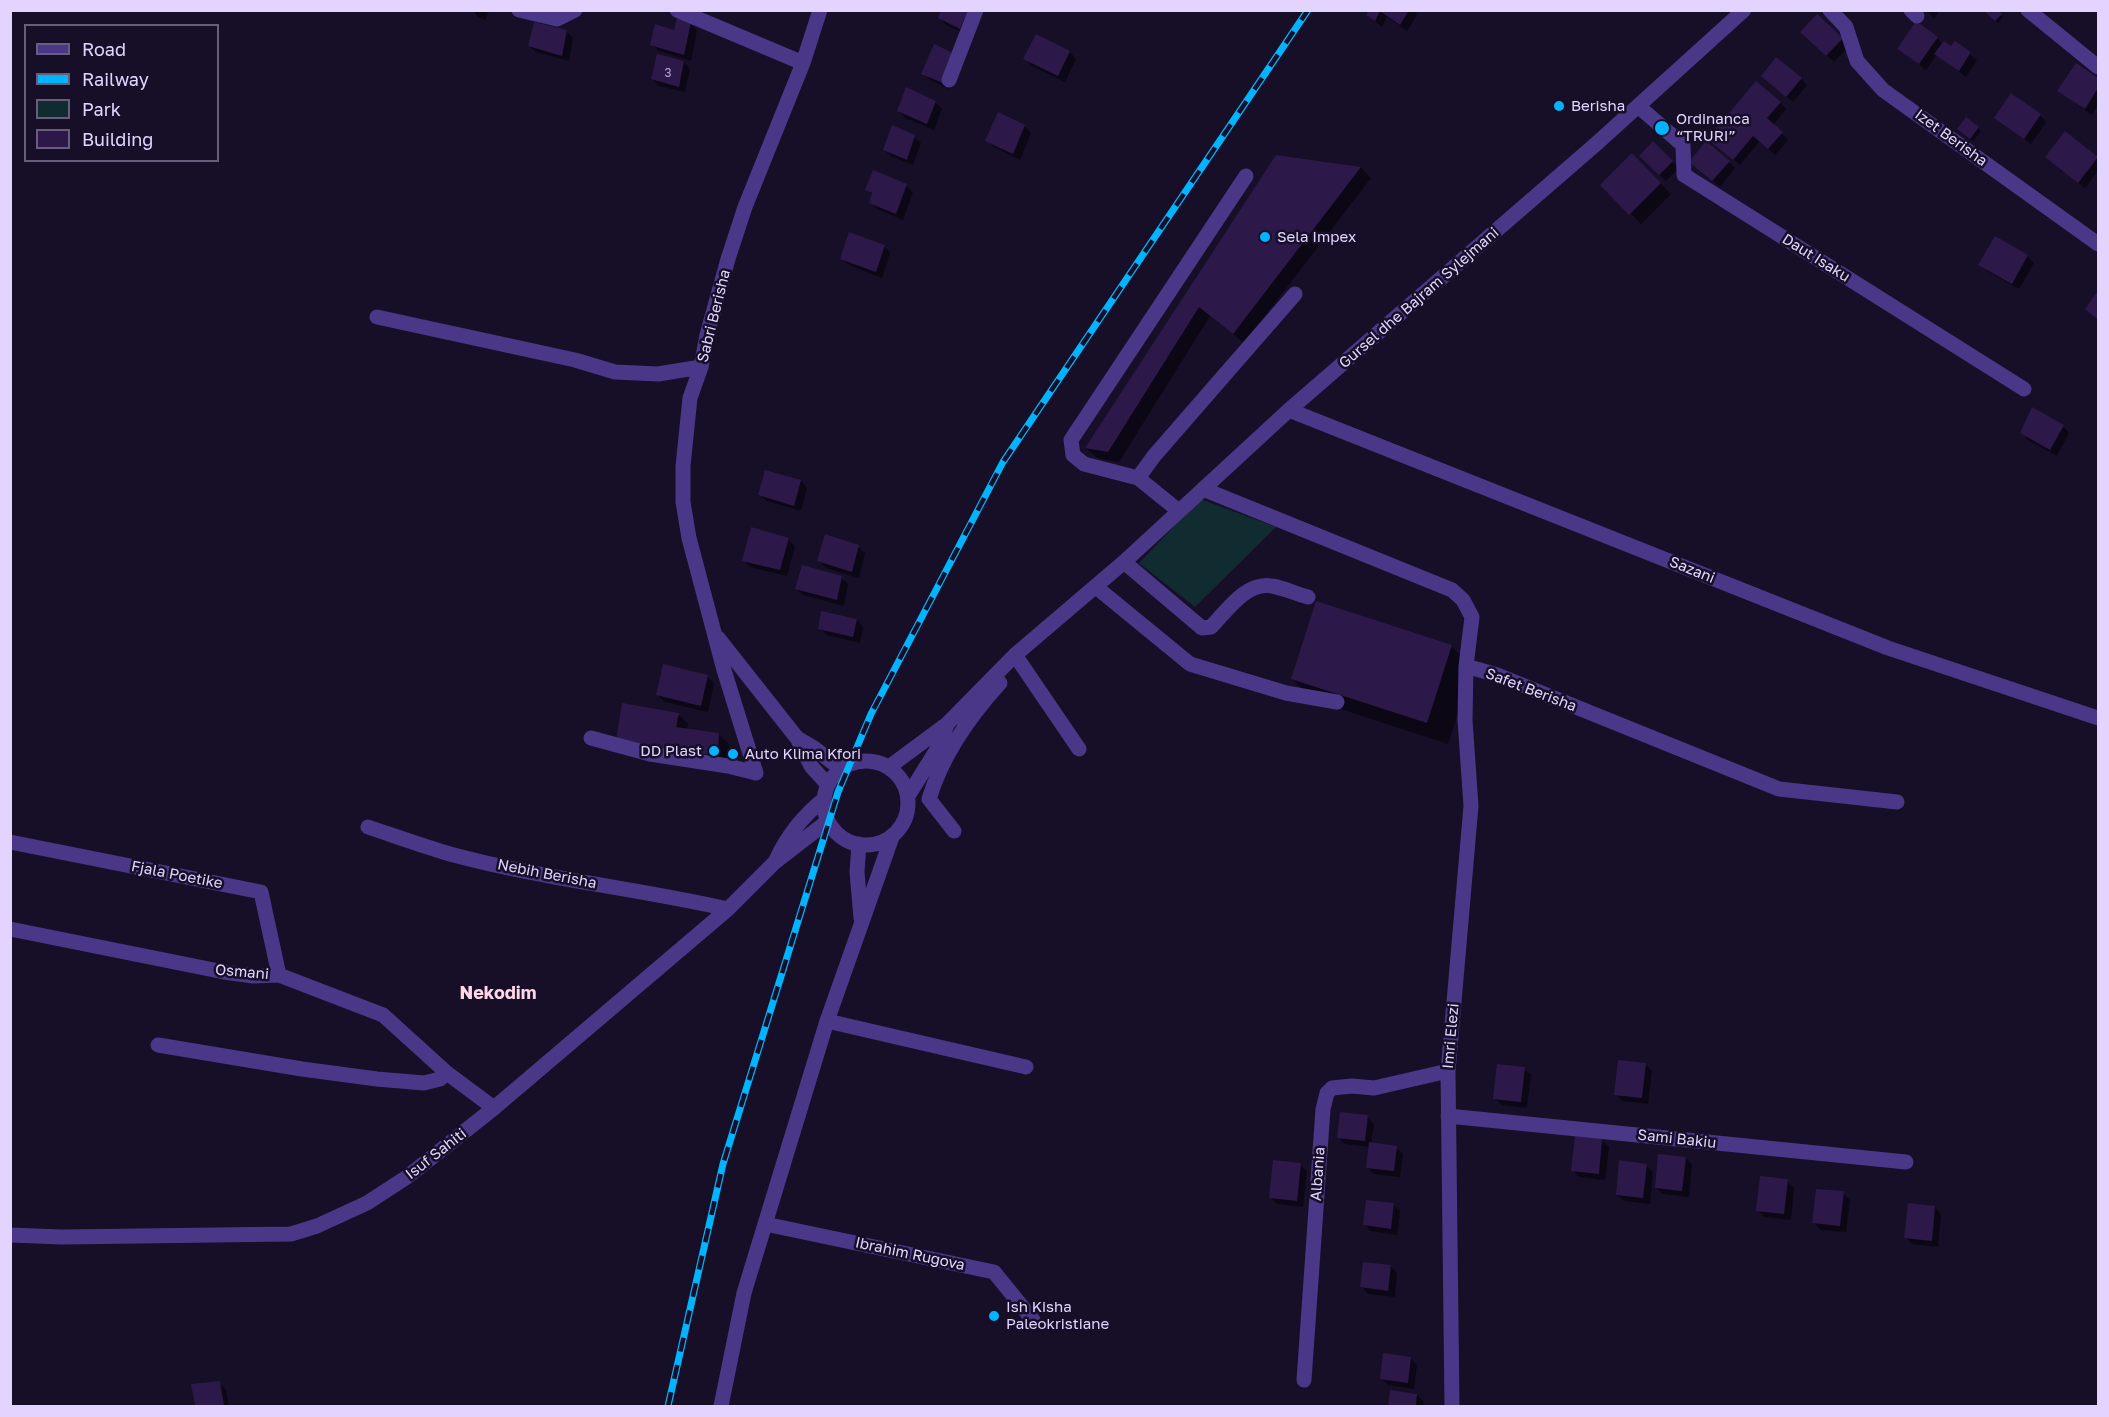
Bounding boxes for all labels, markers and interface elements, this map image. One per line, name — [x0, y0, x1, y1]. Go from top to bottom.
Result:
legend — [24, 24, 219, 162]
text: Road — [82, 38, 126, 60]
house number: 3 — [664, 66, 672, 80]
text: Railway — [82, 68, 149, 90]
place label: Berisha — [1571, 97, 1625, 115]
text: Park — [82, 98, 121, 120]
marker: Berisha — [1552, 99, 1566, 113]
street label: Izet Berisha — [1911, 106, 1991, 170]
place label: Ordinanca “TRURI” — [1676, 110, 1750, 145]
marker: Ordinanca “TRURI” — [1653, 119, 1671, 137]
text: Building — [82, 128, 153, 150]
street label: Gursel dhe Bajram Sylejmani — [1336, 224, 1502, 372]
place label: Sela Impex — [1277, 228, 1356, 246]
marker: Sela Impex — [1258, 230, 1272, 244]
street label: Daut Isaku — [1779, 230, 1853, 286]
street label: Sabri Berisha — [694, 268, 734, 364]
street label: Sazani — [1667, 553, 1717, 587]
street label: Safet Berisha — [1483, 664, 1579, 716]
place label: DD Plast — [640, 742, 702, 760]
marker: DD Plast — [707, 744, 721, 758]
place label: Auto Klima Kfori — [745, 745, 861, 763]
marker: Auto Klima Kfori — [726, 747, 740, 761]
street label: Nebih Berisha — [496, 856, 598, 892]
street label: Fjala Poetike — [130, 857, 224, 893]
street label: Osmani — [214, 961, 270, 983]
district label: Nekodim — [460, 982, 536, 1004]
street label: Imri Elezi — [1439, 1002, 1463, 1070]
street label: Isuf Sahiti — [402, 1125, 470, 1183]
street label: Sami Bakiu — [1637, 1126, 1717, 1152]
street label: Albania — [1307, 1146, 1329, 1202]
street label: Ibrahim Rugova — [853, 1234, 967, 1274]
place label: Ish Kisha Paleokristiane — [1006, 1298, 1109, 1333]
marker: Ish Kisha Paleokristiane — [987, 1309, 1001, 1323]

